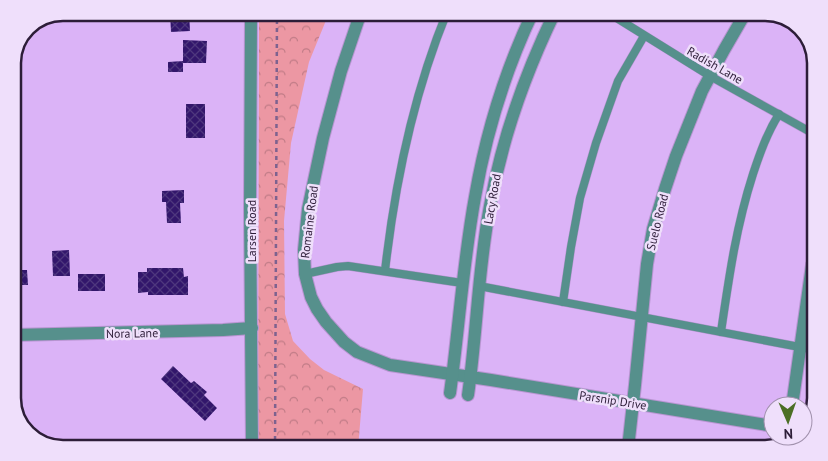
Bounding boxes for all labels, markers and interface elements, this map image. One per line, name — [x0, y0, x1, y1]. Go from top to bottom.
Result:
street label: Radish Lane — [684, 43, 746, 87]
street label: Lacy Road — [480, 173, 504, 225]
street label: Romaine Road — [297, 185, 321, 259]
street label: Suelo Road — [643, 192, 671, 252]
street label: Larsen Road — [244, 200, 259, 262]
street label: Nora Lane — [106, 325, 158, 341]
street label: Parsnip Drive — [578, 387, 648, 413]
north arrow — [763, 396, 813, 446]
text: N — [784, 425, 793, 443]

